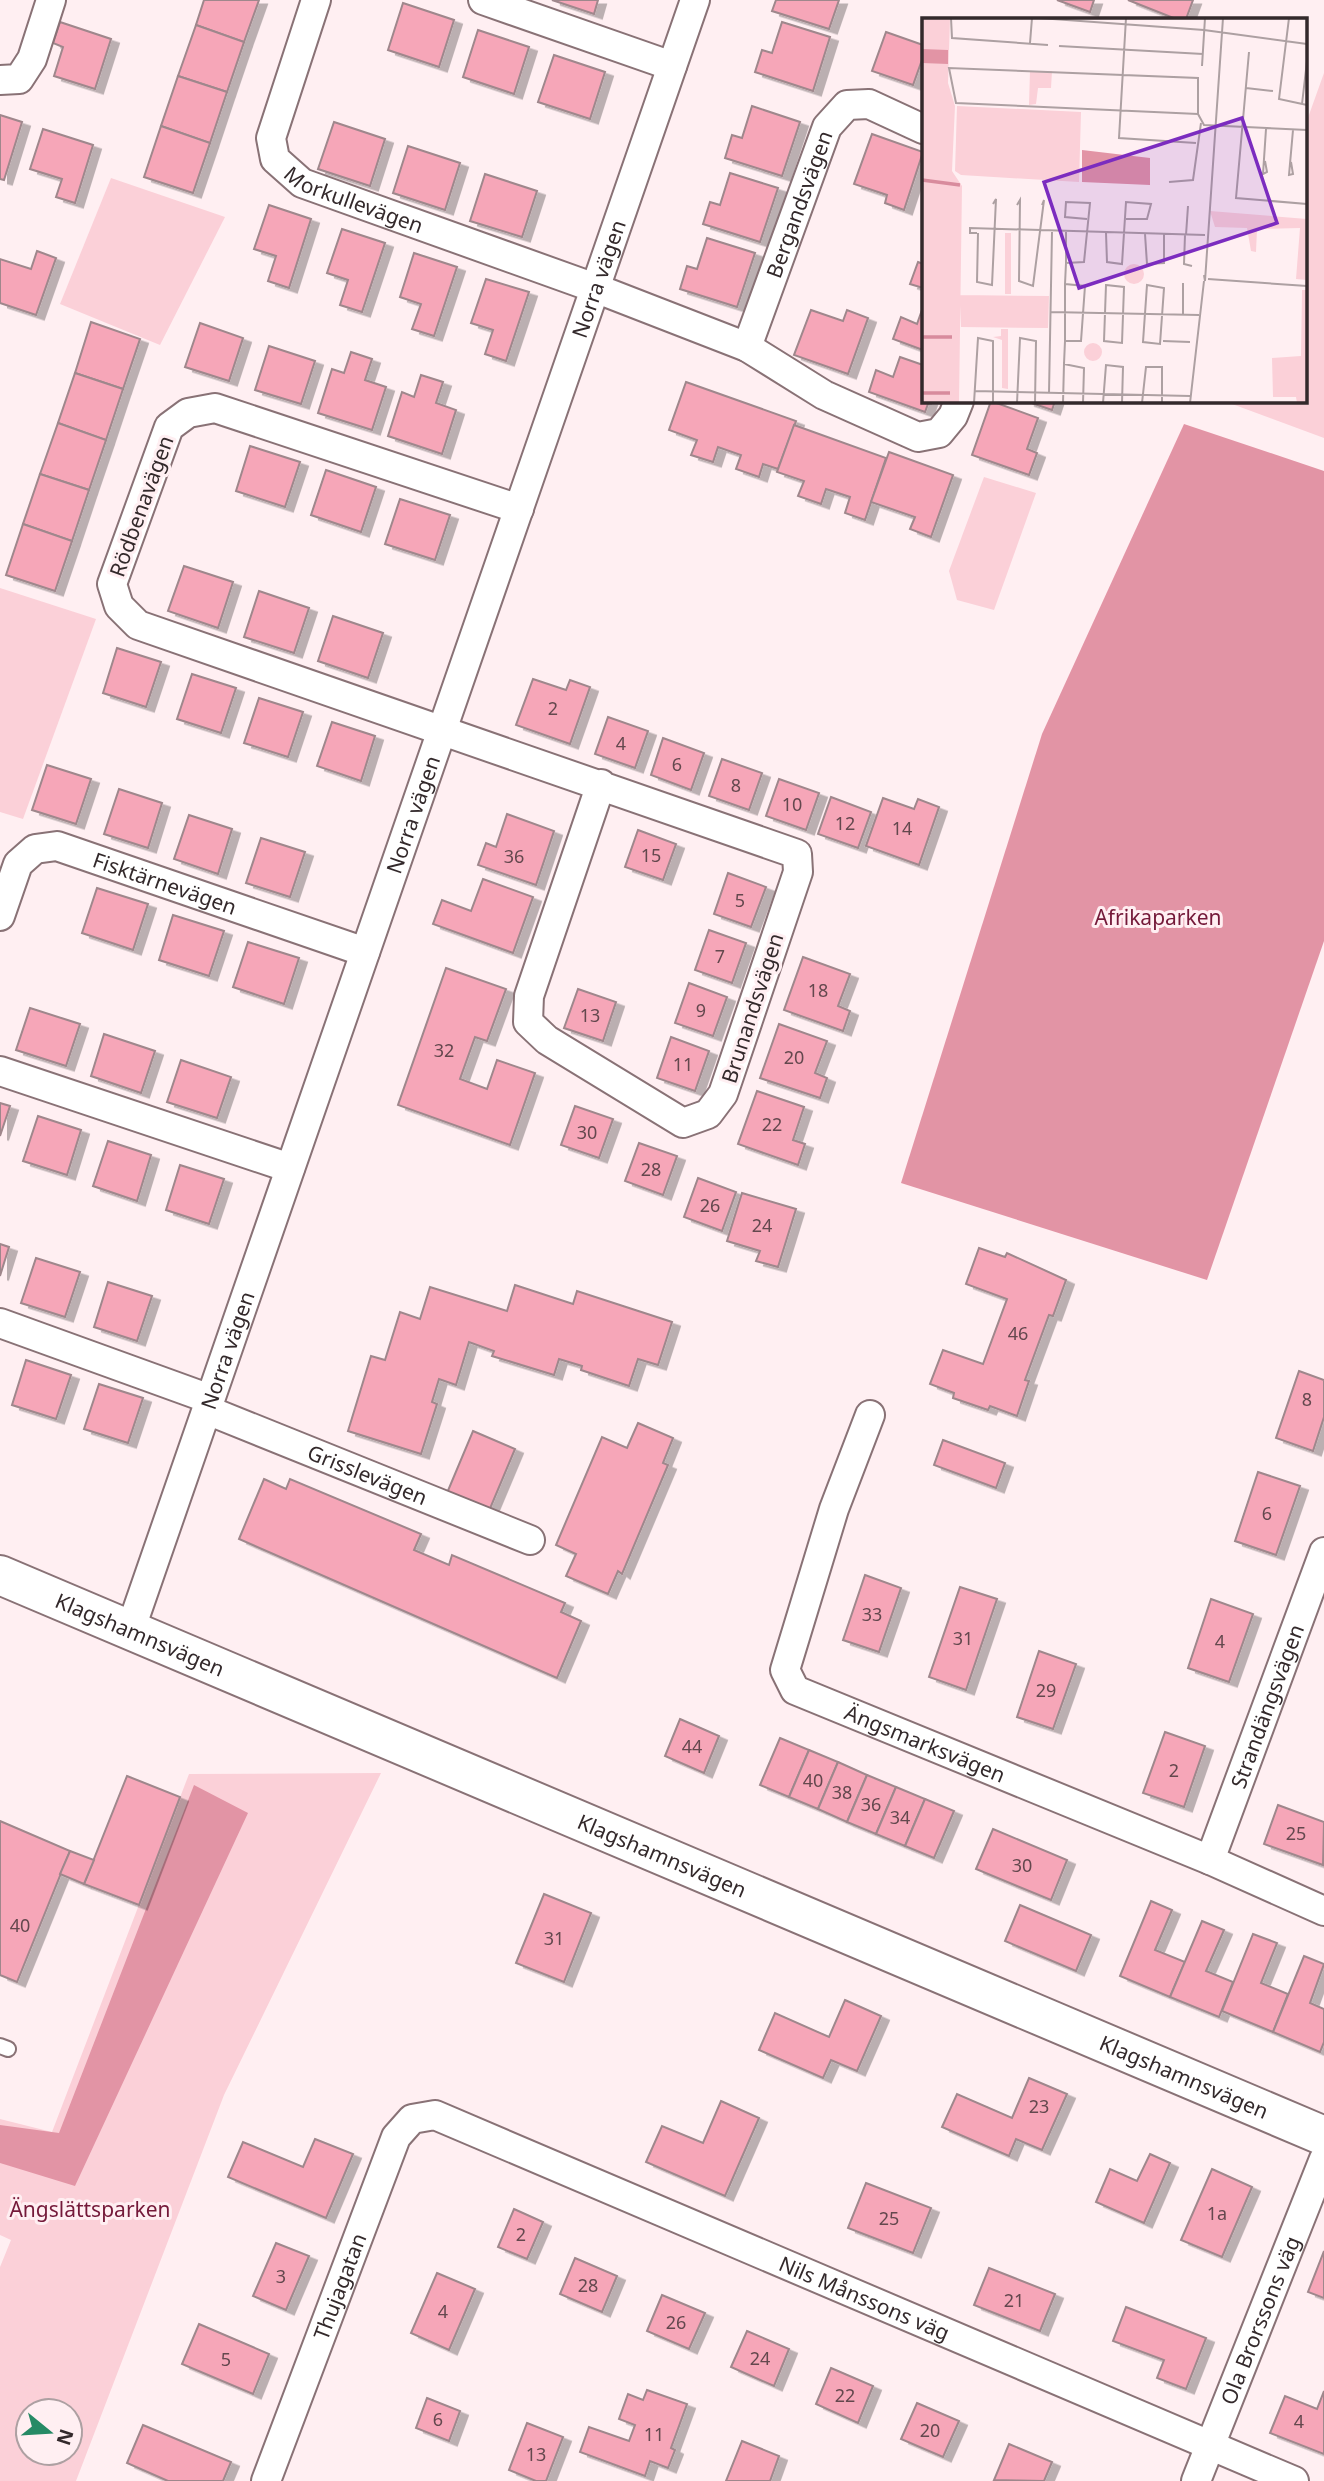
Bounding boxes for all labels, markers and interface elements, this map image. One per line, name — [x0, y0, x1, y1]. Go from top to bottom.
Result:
inset map — [922, 18, 1306, 402]
street label: Bergandsvägen — [759, 127, 839, 282]
street label: Morkullevägen — [278, 160, 427, 239]
street label: Norra vägen — [565, 216, 632, 341]
street label: Rödbenavägen — [102, 431, 180, 581]
house number: 2 — [548, 696, 558, 720]
house number: 4 — [616, 731, 626, 755]
street label: Norra vägen — [379, 752, 446, 877]
house number: 6 — [672, 752, 682, 776]
house number: 8 — [731, 773, 741, 797]
house number: 10 — [782, 792, 802, 816]
house number: 12 — [835, 811, 855, 835]
house number: 14 — [892, 816, 912, 840]
house number: 15 — [641, 843, 661, 867]
house number: 36 — [504, 844, 524, 868]
street label: Fisktärnevägen — [89, 845, 241, 921]
house number: 5 — [735, 888, 745, 912]
park label: Afrikaparken — [1094, 903, 1222, 931]
street label: Brunandsvägen — [715, 929, 789, 1087]
house number: 7 — [715, 944, 725, 968]
house number: 18 — [808, 978, 828, 1002]
house number: 9 — [696, 998, 706, 1022]
house number: 13 — [580, 1003, 600, 1027]
house number: 32 — [434, 1038, 454, 1062]
house number: 20 — [784, 1045, 804, 1069]
house number: 11 — [673, 1052, 693, 1076]
house number: 22 — [762, 1112, 782, 1136]
house number: 30 — [577, 1120, 597, 1144]
house number: 28 — [641, 1157, 661, 1181]
house number: 26 — [700, 1193, 720, 1217]
house number: 24 — [752, 1213, 772, 1237]
street label: Norra vägen — [194, 1287, 261, 1413]
house number: 46 — [1008, 1321, 1028, 1345]
house number: 8 — [1302, 1387, 1312, 1411]
street label: Grisslevägen — [304, 1438, 431, 1511]
house number: 6 — [1262, 1501, 1272, 1525]
street label: Klagshamnsvägen — [51, 1586, 229, 1682]
house number: 33 — [862, 1602, 882, 1626]
street label: Strandängsvägen — [1224, 1620, 1310, 1792]
house number: 31 — [953, 1626, 973, 1650]
house number: 4 — [1215, 1629, 1225, 1653]
house number: 29 — [1036, 1678, 1056, 1702]
street label: Ängsmarksvägen — [841, 1698, 1010, 1789]
house number: 44 — [682, 1734, 702, 1758]
house number: 2 — [1169, 1758, 1179, 1782]
house number: 40 — [803, 1768, 823, 1792]
house number: 38 — [832, 1780, 852, 1804]
house number: 36 — [861, 1792, 881, 1816]
house number: 34 — [890, 1805, 910, 1829]
street label: Klagshamnsvägen — [573, 1807, 751, 1904]
house number: 25 — [1286, 1821, 1306, 1845]
house number: 30 — [1012, 1853, 1032, 1877]
house number: 40 — [10, 1913, 30, 1937]
house number: 31 — [544, 1926, 564, 1950]
street label: Klagshamnsvägen — [1095, 2029, 1273, 2125]
house number: 23 — [1029, 2094, 1049, 2118]
park label: Ängslättsparken — [9, 2195, 171, 2223]
house number: 1a — [1207, 2201, 1227, 2225]
house number: 25 — [879, 2206, 899, 2230]
house number: 2 — [516, 2222, 526, 2246]
street label: Thujagatan — [307, 2229, 372, 2344]
street label: Ola Brorssons väg — [1214, 2232, 1306, 2409]
street label: Nils Månssons väg — [775, 2249, 954, 2347]
house number: 3 — [276, 2264, 286, 2288]
house number: 28 — [578, 2273, 598, 2297]
house number: 21 — [1004, 2288, 1024, 2312]
house number: 4 — [438, 2299, 448, 2323]
house number: 26 — [666, 2310, 686, 2334]
house number: 24 — [750, 2346, 770, 2370]
house number: 5 — [221, 2347, 231, 2371]
house number: 22 — [835, 2383, 855, 2407]
north arrow — [14, 2397, 84, 2467]
house number: 6 — [433, 2407, 443, 2431]
house number: 4 — [1294, 2409, 1304, 2433]
house number: 20 — [920, 2418, 940, 2442]
house number: 11 — [644, 2422, 664, 2446]
text: N — [50, 2426, 80, 2449]
house number: 13 — [526, 2442, 546, 2466]

